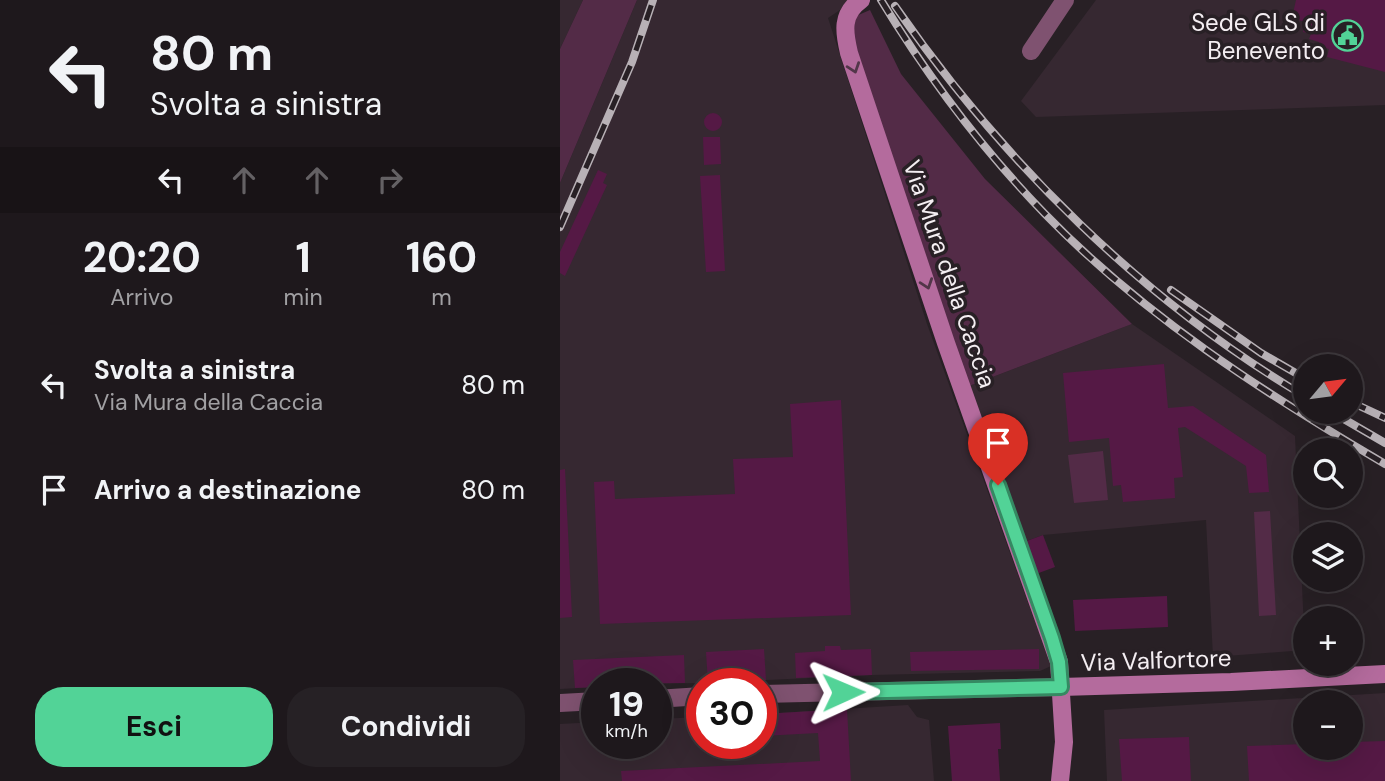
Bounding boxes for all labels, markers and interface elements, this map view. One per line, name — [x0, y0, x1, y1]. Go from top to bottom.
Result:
place label: Sede GLS di Benevento — [1191, 7, 1325, 66]
public building icon: Sede GLS di Benevento — [1331, 19, 1365, 53]
text: 80 m — [150, 21, 273, 85]
icon: left — [35, 28, 126, 119]
one-way arrow — [846, 62, 860, 74]
text: Svolta a sinistra — [150, 83, 382, 125]
street label: Via Mura della Caccia — [896, 156, 1004, 392]
icon: left — [152, 161, 190, 199]
icon: ahead — [225, 161, 263, 199]
icon: ahead — [298, 161, 336, 199]
icon: right — [371, 161, 409, 199]
text: 20:20 — [83, 230, 201, 285]
text: 1 — [296, 230, 311, 285]
text: 160 — [406, 230, 477, 285]
one-way arrow — [919, 277, 933, 289]
text: Arrivo — [110, 282, 173, 312]
text: min — [284, 282, 323, 312]
text: m — [431, 282, 452, 312]
text: Svolta a sinistra — [94, 353, 295, 387]
north arrow — [1293, 354, 1363, 424]
map controls — [1293, 354, 1363, 760]
icon: left — [35, 366, 73, 404]
text: 80 m — [461, 368, 525, 402]
text: Via Mura della Caccia — [94, 387, 323, 417]
pin — [968, 413, 1028, 485]
icon: arrive — [979, 424, 1017, 462]
button: search — [1293, 438, 1363, 508]
icon: arrive — [35, 471, 73, 509]
text: Arrivo a destinazione — [94, 473, 361, 507]
text: 80 m — [461, 473, 525, 507]
button: layers — [1293, 522, 1363, 592]
button: + — [1293, 606, 1363, 676]
street label: Via Valfortore — [1080, 642, 1232, 678]
position arrow — [806, 655, 880, 729]
speed limit sign: 30 — [686, 668, 777, 759]
text: 19 — [609, 681, 644, 727]
button: Esci — [35, 687, 273, 767]
button: Condividi — [287, 687, 525, 767]
button: − — [1293, 690, 1363, 760]
text: km/h — [605, 719, 648, 743]

